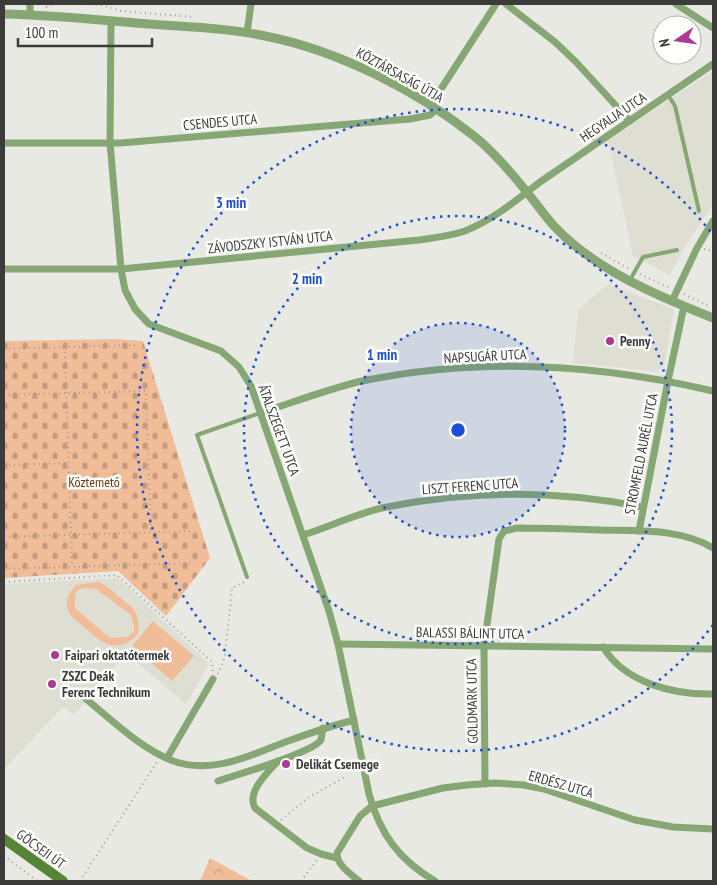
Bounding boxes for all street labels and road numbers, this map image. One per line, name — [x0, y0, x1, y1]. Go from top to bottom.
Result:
street label: KÖZTÁRSASÁG ÚTJA — [353, 44, 447, 107]
street label: HEGYALJA UTCA — [576, 88, 650, 146]
street label: CSENDES UTCA — [182, 110, 258, 134]
street label: ZÁVODSZKY ISTVÁN UTCA — [207, 226, 334, 257]
street label: NAPSUGÁR UTCA — [443, 345, 527, 367]
street label: ÁTALSZEGETT UTCA — [254, 382, 304, 478]
street label: STROMFELD AURÉL UTCA — [620, 391, 662, 516]
street label: LISZT FERENC UTCA — [421, 474, 519, 498]
street label: BALASSI BÁLINT UTCA — [416, 623, 525, 643]
street label: GOLDMARK UTCA — [462, 658, 482, 744]
street label: ERDÉSZ UTCA — [527, 766, 596, 802]
street label: GÖCSEJI ÚT — [13, 825, 70, 873]

